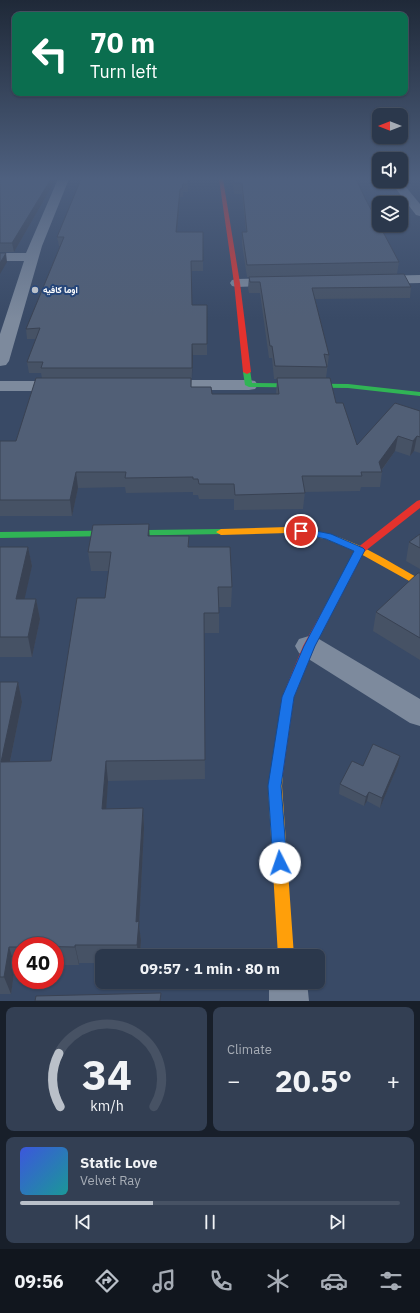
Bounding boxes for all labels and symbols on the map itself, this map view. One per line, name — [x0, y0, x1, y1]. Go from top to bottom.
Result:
north arrow — [372, 108, 408, 144]
place label: اوما كافيه — [43, 284, 78, 296]
marker: اوما كافيه — [30, 285, 40, 295]
pin — [284, 514, 318, 548]
position arrow — [259, 842, 301, 884]
speed limit sign: 40 — [12, 937, 64, 989]

